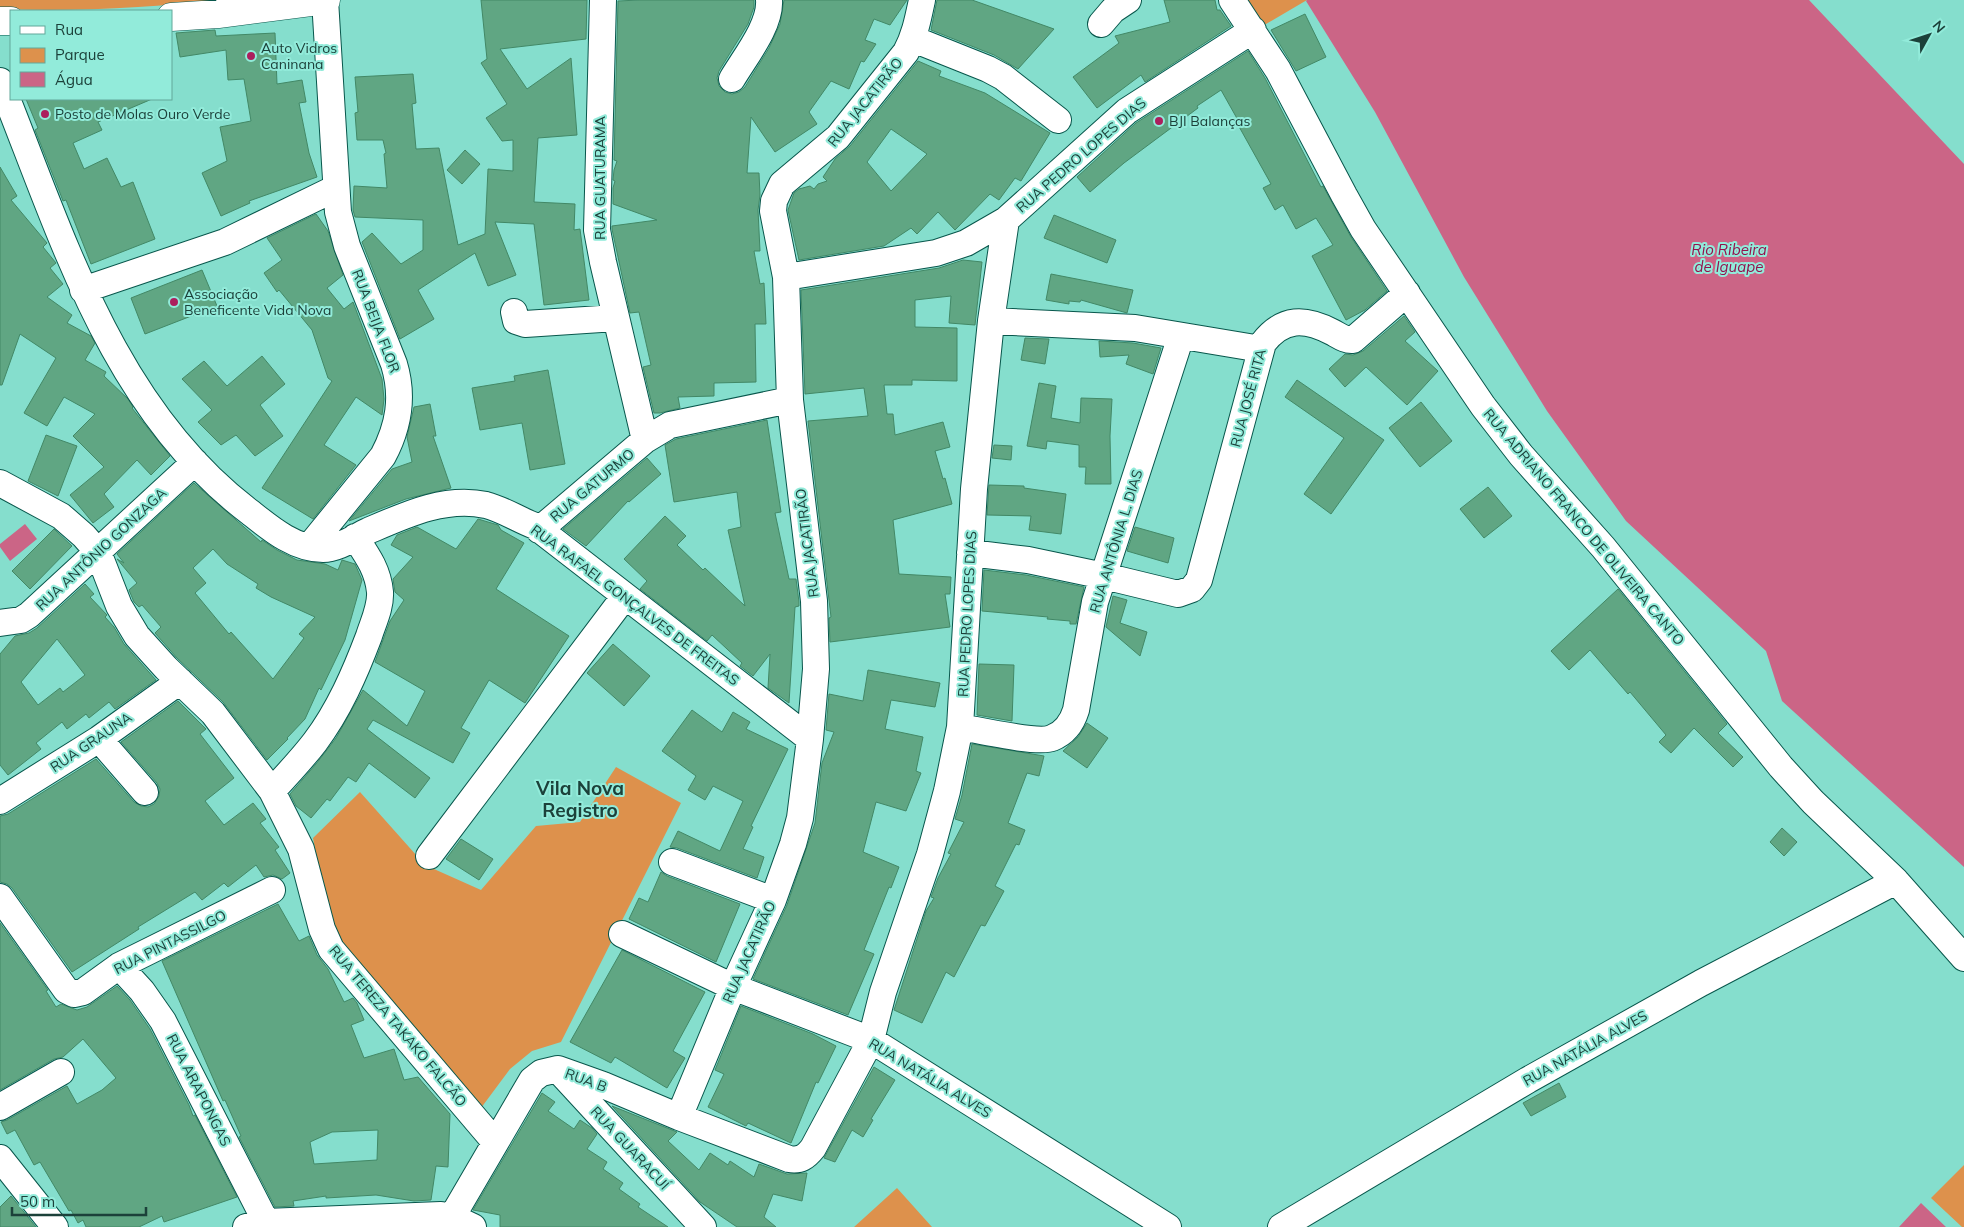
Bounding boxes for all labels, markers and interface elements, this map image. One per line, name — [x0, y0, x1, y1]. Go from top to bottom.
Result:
legend — [10, 10, 172, 100]
north arrow — [1904, 10, 1954, 60]
text: N — [1929, 17, 1949, 36]
text: Rua — [55, 20, 83, 39]
place label: Auto Vidros Caninana — [261, 39, 337, 73]
text: Parque — [55, 45, 105, 64]
marker: Auto Vidros Caninana — [245, 50, 257, 62]
street label: RUA JACATIRÃO — [824, 54, 906, 150]
text: Água — [55, 70, 93, 89]
street label: RUA PEDRO LOPES DIAS — [1012, 94, 1150, 216]
place label: Posto de Molas Ouro Verde — [55, 105, 230, 123]
marker: Posto de Molas Ouro Verde — [39, 108, 51, 120]
place label: BJI Balanças — [1169, 112, 1250, 130]
street label: RUA GUATURAMA — [591, 115, 609, 240]
marker: BJI Balanças — [1153, 115, 1165, 127]
water label: Rio Ribeira de Iguape — [1691, 240, 1767, 276]
street label: RUA BEIJA FLOR — [348, 267, 404, 375]
place label: Associação Beneficente Vida Nova — [184, 285, 331, 319]
marker: Associação Beneficente Vida Nova — [168, 296, 180, 308]
street label: RUA JOSÉ RITA — [1226, 346, 1270, 449]
street label: RUA ADRIANO FRANCO DE OLIVEIRA CANTO — [1480, 405, 1688, 649]
street label: RUA GATURMO — [546, 445, 638, 525]
street label: RUA ANTÔNIA L. DIAS — [1086, 467, 1146, 615]
street label: RUA ANTÔNIO GONZAGA — [32, 483, 171, 614]
street label: RUA JACATIRÃO — [791, 488, 823, 598]
street label: RUA RAFAEL GONÇALVES DE FREITAS — [527, 521, 743, 689]
street label: RUA PEDRO LOPES DIAS — [954, 530, 980, 697]
street label: RUA GRAUNA — [47, 708, 136, 776]
district label: Vila Nova Registro — [535, 776, 624, 822]
street label: RUA JACATIRÃO — [718, 898, 780, 1006]
street label: RUA PINTASSILGO — [111, 906, 229, 978]
street label: RUA TEREZA TAKAKO FALCÃO — [325, 942, 471, 1110]
street label: RUA NATÁLIA ALVES — [1520, 1006, 1651, 1090]
street label: RUA ARAPONGAS — [163, 1031, 235, 1149]
street label: RUA NATÁLIA ALVES — [866, 1034, 995, 1122]
street label: RUA B — [563, 1064, 609, 1096]
street label: RUA GUARACUÍ — [587, 1103, 674, 1194]
scale bar — [12, 1184, 146, 1216]
text: 50 m — [20, 1192, 55, 1211]

